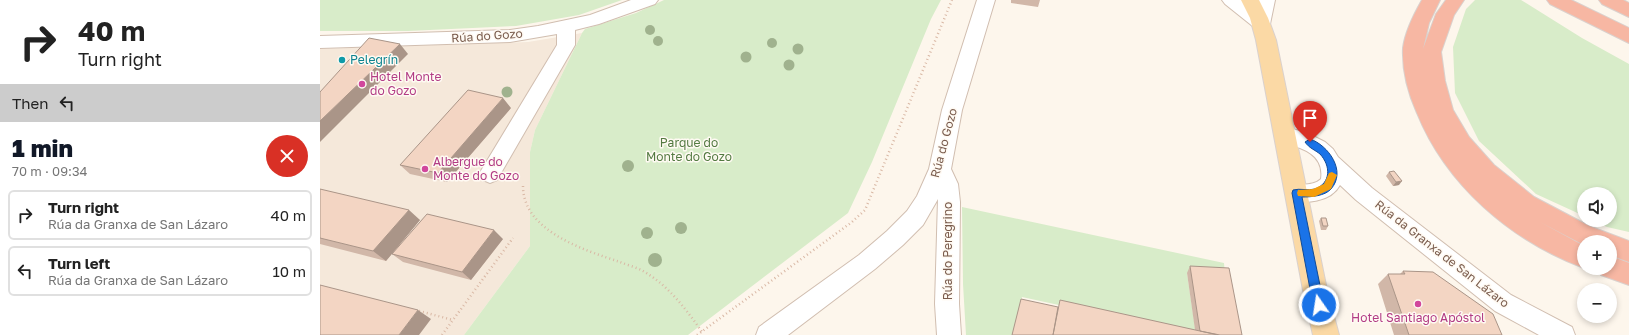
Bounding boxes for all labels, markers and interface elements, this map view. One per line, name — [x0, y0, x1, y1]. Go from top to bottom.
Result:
text: 40 m — [78, 14, 145, 47]
icon: right — [12, 16, 64, 68]
street label: Rúa do Gozo — [451, 26, 523, 45]
text: Turn right — [78, 48, 162, 70]
place label: Pelegrín — [350, 52, 398, 67]
marker: Pelegrín — [337, 55, 347, 65]
place label: Hotel Monte do Gozo — [370, 69, 442, 98]
marker: Hotel Monte do Gozo — [357, 79, 367, 89]
icon: left — [56, 92, 78, 114]
text: Then — [12, 94, 48, 112]
pin — [1293, 101, 1327, 142]
street label: Rúa do Gozo — [927, 106, 960, 179]
icon: arrive — [1299, 107, 1321, 129]
text: 1 min — [12, 133, 73, 162]
button: close — [266, 135, 308, 177]
park label: Parque do Monte do Gozo — [646, 135, 732, 164]
place label: Albergue do Monte do Gozo — [433, 154, 519, 183]
text: 70 m · 09:34 — [12, 163, 87, 179]
marker: Albergue do Monte do Gozo — [420, 164, 430, 174]
map controls — [1577, 187, 1617, 323]
button: sound — [1577, 187, 1617, 227]
street label: Rúa da Granxa de San Lázaro — [1372, 197, 1512, 311]
text: Turn right — [48, 198, 119, 216]
street label: Rúa do Peregrino — [940, 202, 955, 300]
icon: right — [14, 204, 36, 226]
text: 40 m — [271, 206, 306, 224]
text: Rúa da Granxa de San Lázaro — [48, 216, 228, 232]
button: + — [1577, 235, 1617, 275]
text: Turn left — [48, 254, 110, 272]
icon: left — [14, 260, 36, 282]
text: 10 m — [272, 262, 306, 280]
text: Rúa da Granxa de San Lázaro — [48, 272, 228, 288]
button: − — [1577, 283, 1617, 323]
position arrow — [1298, 284, 1340, 326]
marker: Hotel Santiago Apóstol — [1413, 299, 1423, 309]
place label: Hotel Santiago Apóstol — [1351, 310, 1485, 325]

